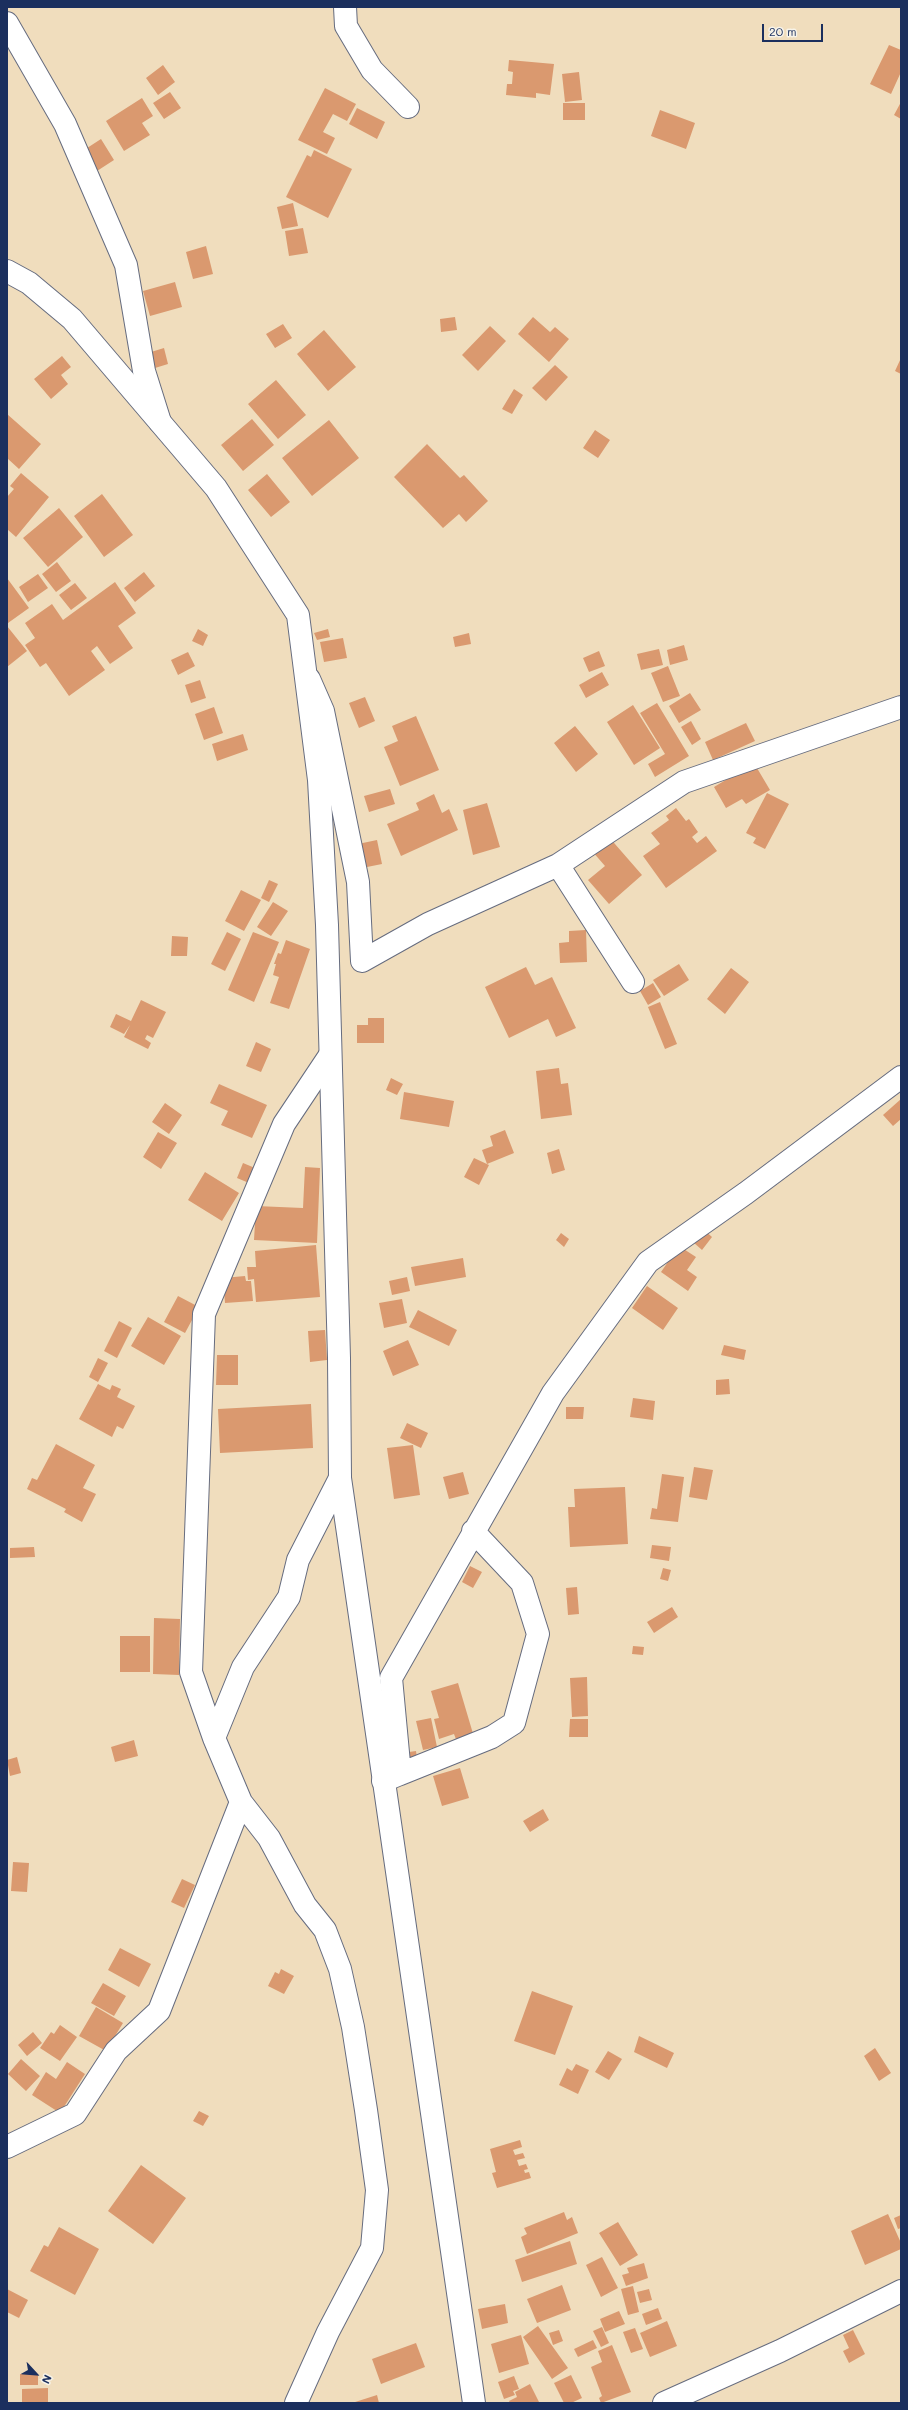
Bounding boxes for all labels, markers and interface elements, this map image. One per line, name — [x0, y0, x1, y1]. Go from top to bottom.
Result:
scale bar — [764, 16, 825, 42]
text: 20 m — [769, 23, 797, 39]
north arrow — [16, 2354, 56, 2394]
text: N — [39, 2372, 56, 2387]

